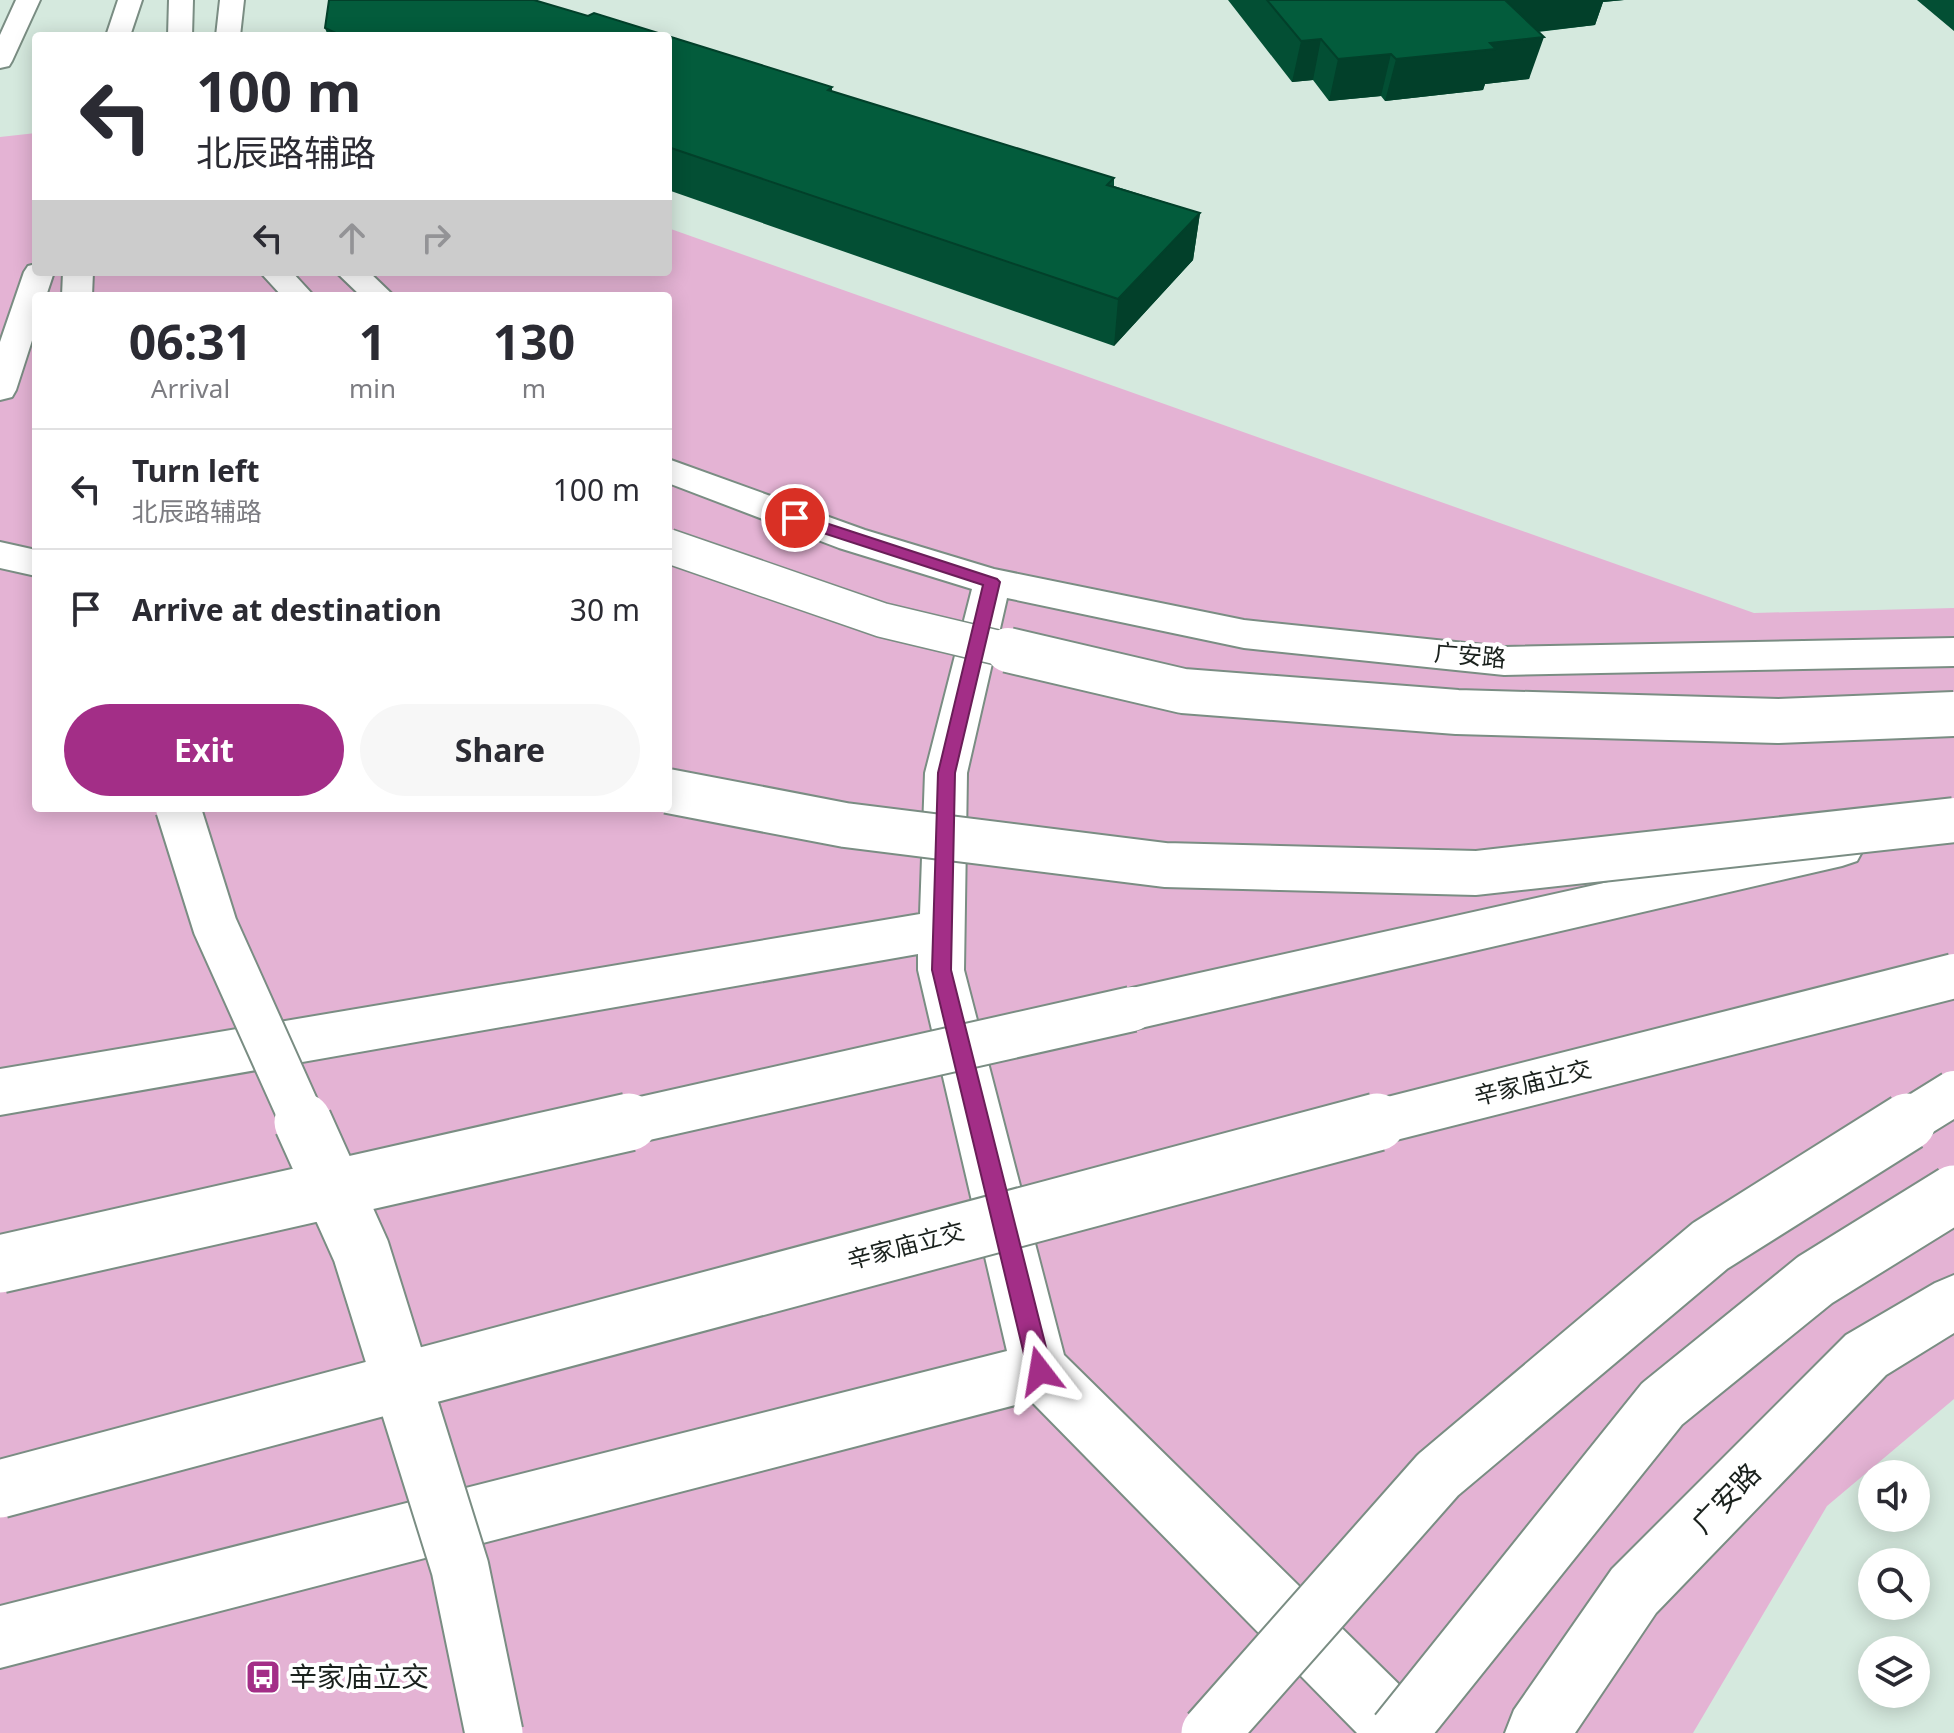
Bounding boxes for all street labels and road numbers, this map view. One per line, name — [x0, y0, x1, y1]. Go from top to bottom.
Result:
street label: 广安路 — [1433, 635, 1507, 674]
street label: 辛家庙立交 — [1470, 1051, 1595, 1112]
street label: 辛家庙立交 — [843, 1213, 968, 1276]
street label: 广安路 — [1682, 1454, 1768, 1541]

